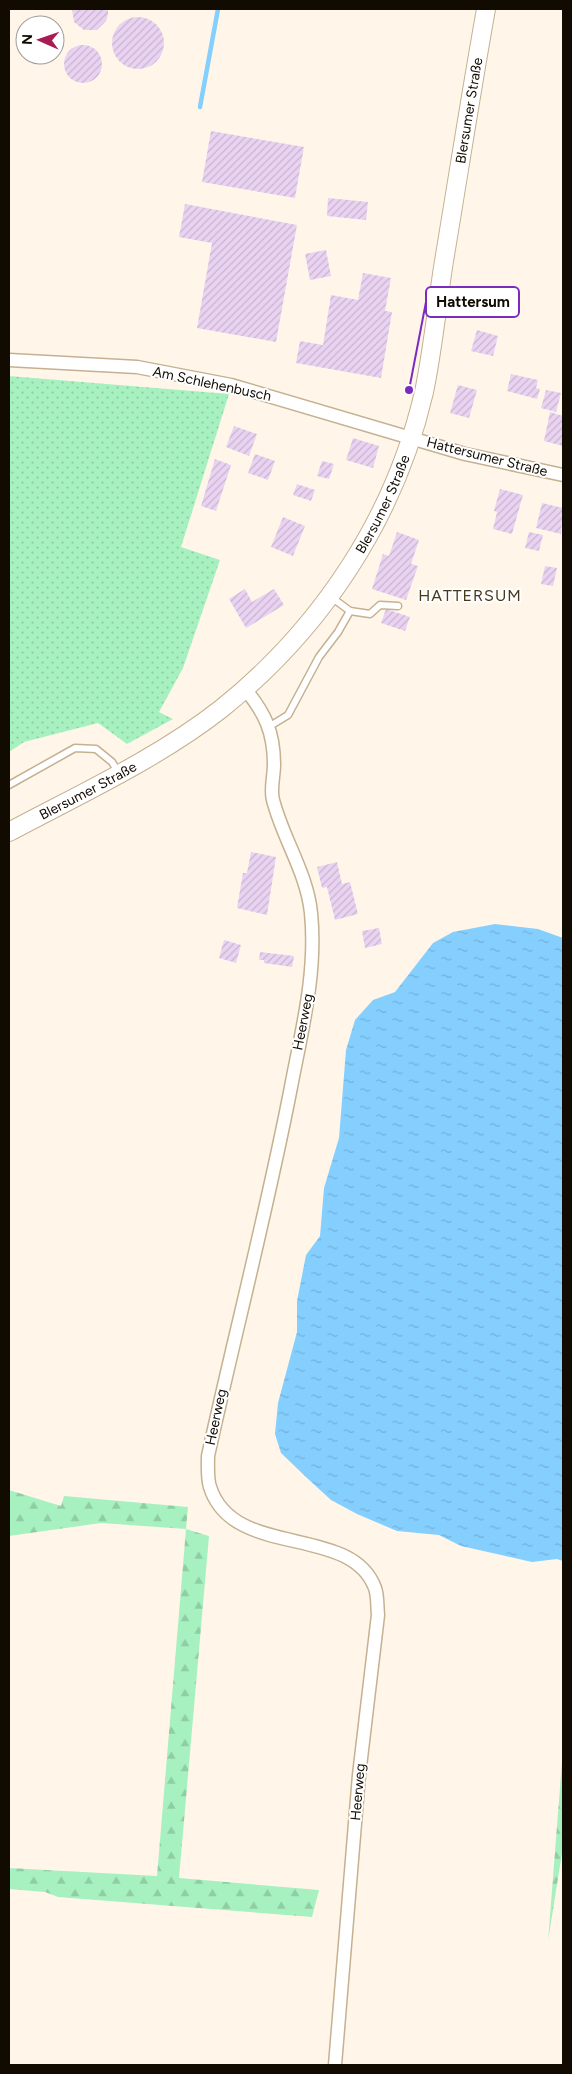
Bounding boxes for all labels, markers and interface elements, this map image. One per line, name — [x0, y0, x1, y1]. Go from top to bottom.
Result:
north arrow — [15, 15, 65, 65]
text: N — [19, 34, 36, 45]
street label: Blersumer Straße — [452, 56, 486, 165]
callout: Hattersum — [426, 287, 519, 317]
text: Hattersum — [436, 293, 510, 311]
street label: Am Schlehenbusch — [151, 363, 273, 405]
street label: Hattersumer Straße — [425, 434, 550, 480]
street label: Blersumer Straße — [352, 452, 413, 557]
district label: HATTERSUM — [418, 586, 522, 605]
street label: Blersumer Straße — [36, 758, 140, 823]
street label: Heerweg — [289, 992, 317, 1052]
street label: Heerweg — [202, 1387, 230, 1447]
street label: Heerweg — [347, 1763, 369, 1821]

